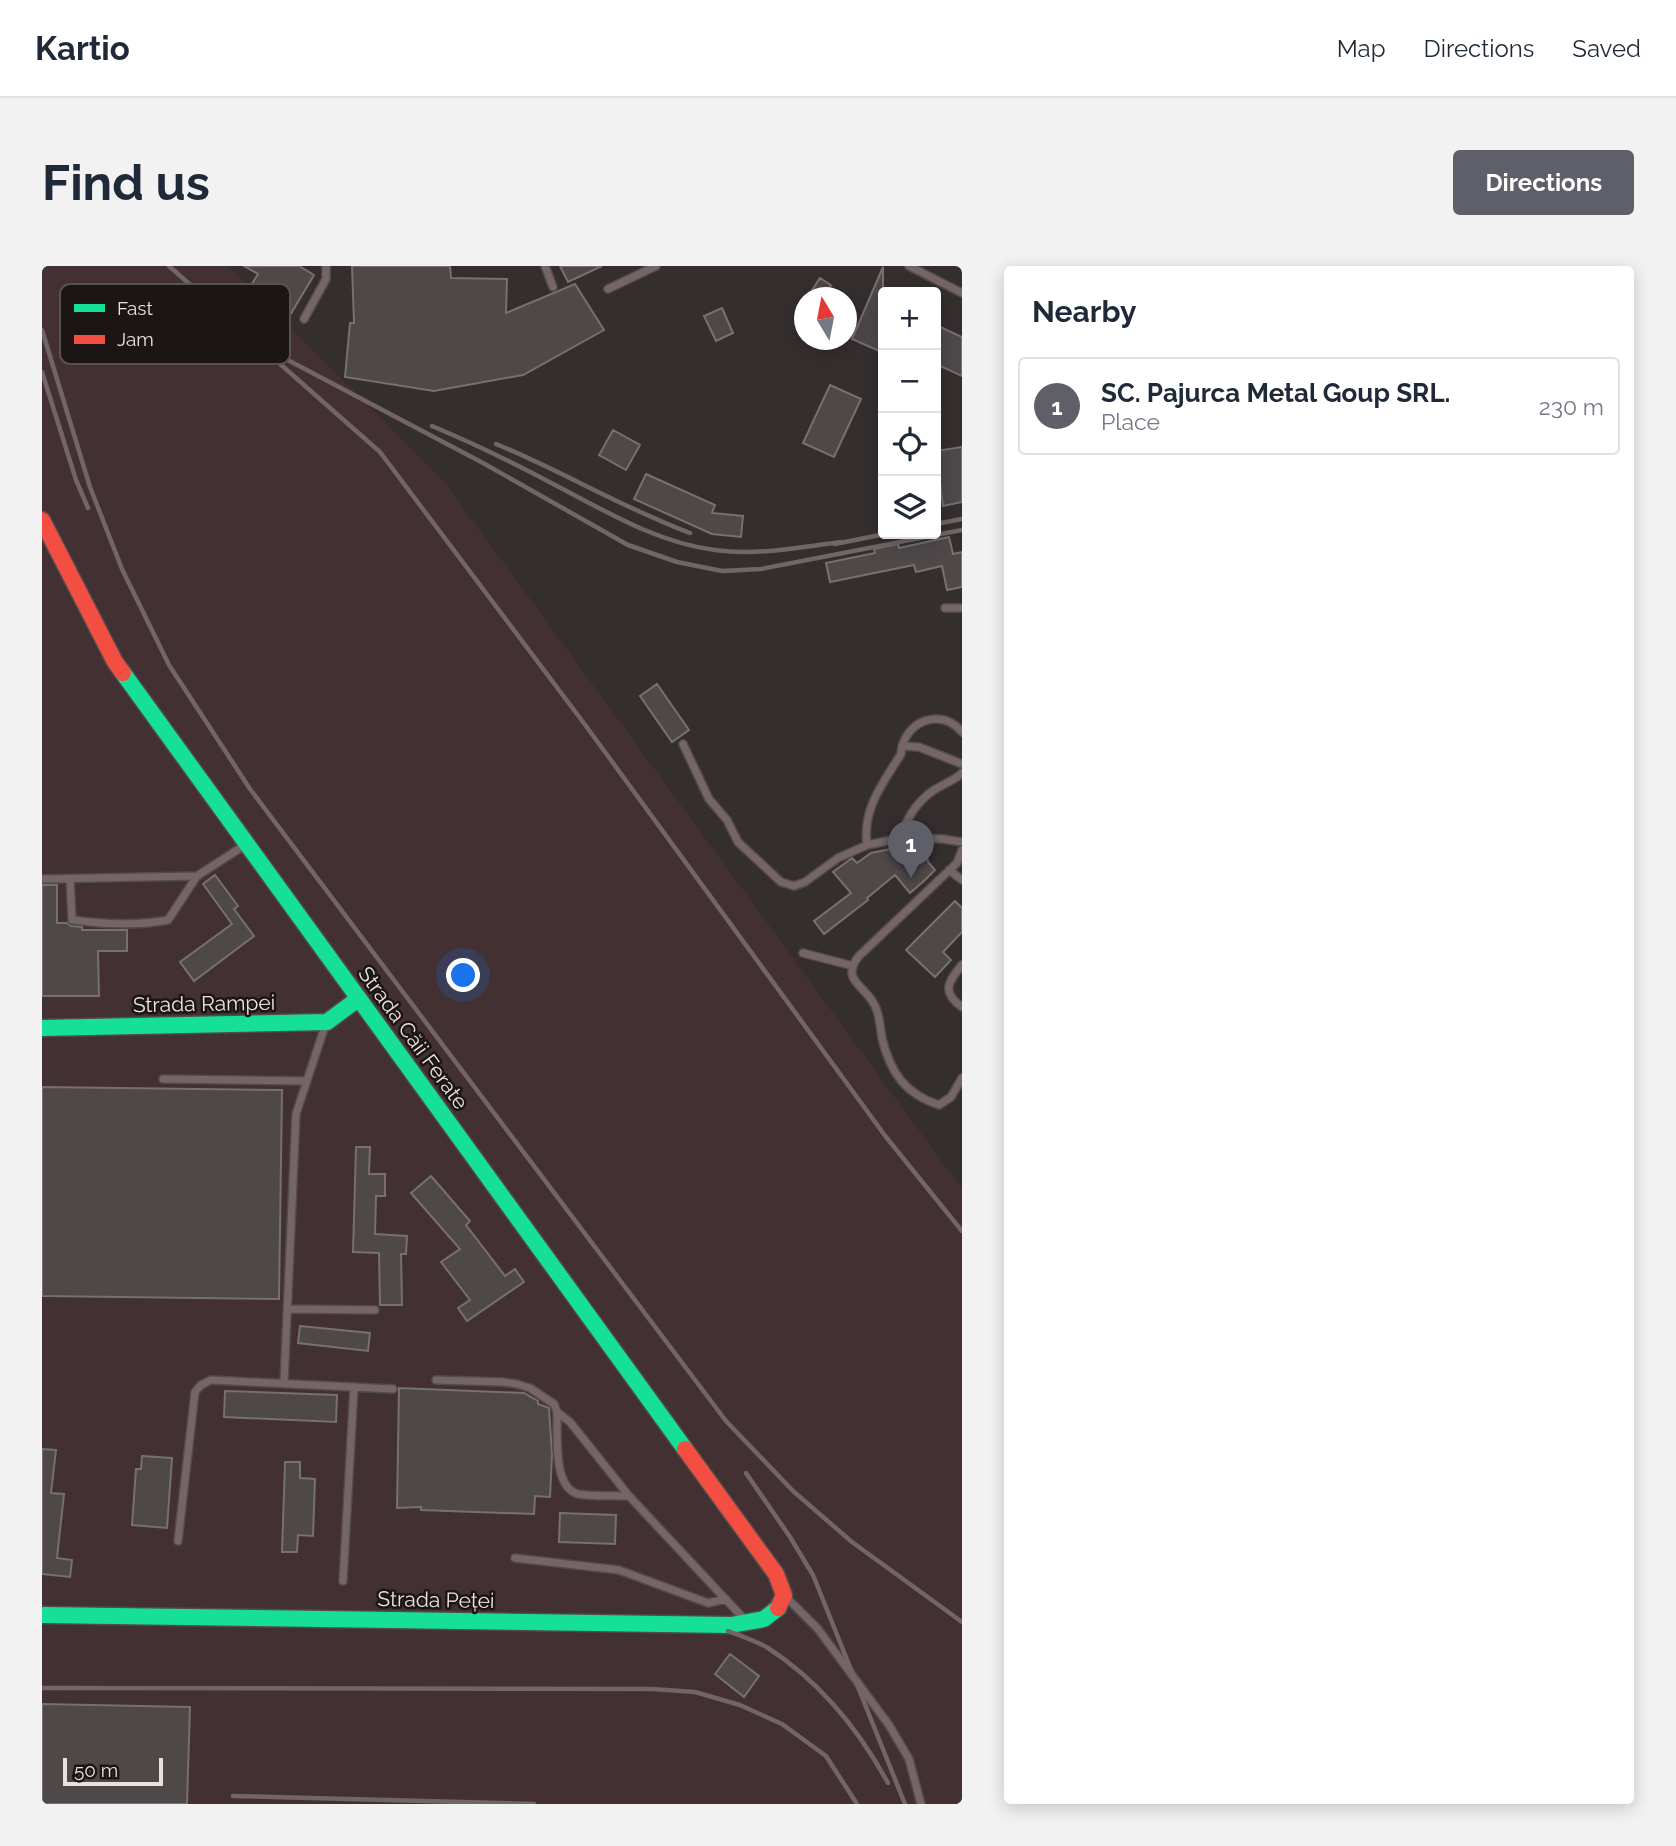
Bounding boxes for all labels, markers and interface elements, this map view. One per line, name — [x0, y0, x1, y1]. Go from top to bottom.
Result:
text: Kartio — [35, 29, 130, 68]
text: Map — [1337, 34, 1386, 63]
text: Directions — [1424, 34, 1534, 63]
text: Saved — [1572, 34, 1641, 63]
button: Directions — [1453, 150, 1634, 215]
text: Find us — [42, 154, 210, 211]
legend — [60, 284, 290, 364]
north arrow — [794, 287, 857, 350]
map controls — [878, 287, 941, 539]
button: + — [878, 287, 941, 350]
text: Nearby — [1032, 294, 1136, 329]
text: Fast — [117, 297, 153, 319]
text: Jam — [117, 328, 154, 350]
button: − — [878, 350, 941, 413]
text: SC. Pajurca Metal Goup SRL. — [1101, 378, 1450, 408]
text: 1 — [1051, 393, 1063, 420]
text: 230 m — [1539, 393, 1604, 420]
text: Place — [1101, 408, 1160, 435]
button: locate — [878, 413, 941, 476]
button: layers — [878, 476, 941, 539]
pin: 1 — [888, 820, 934, 878]
your location — [446, 958, 480, 992]
street label: Strada Căii Ferate — [353, 961, 474, 1114]
street label: Strada Rampei — [133, 990, 275, 1017]
street label: Strada Peței — [377, 1586, 495, 1613]
scale bar — [63, 1755, 163, 1787]
text: 50 m — [74, 1759, 118, 1781]

